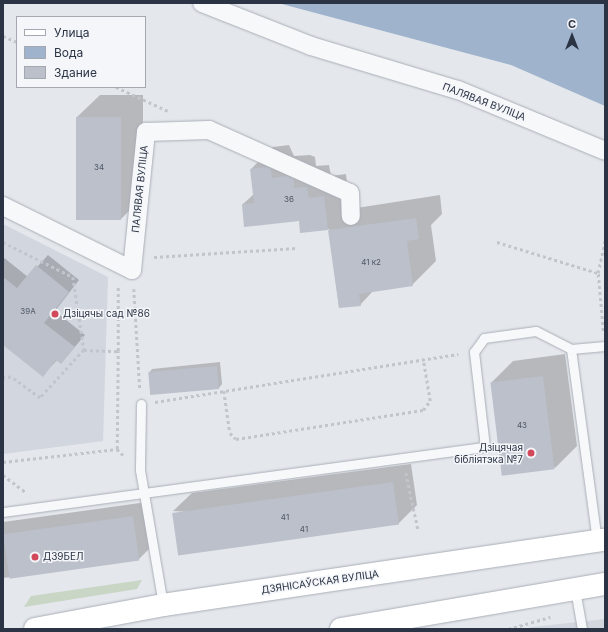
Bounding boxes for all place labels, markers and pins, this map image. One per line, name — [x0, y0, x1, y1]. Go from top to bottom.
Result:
place label: Дзіцячы сад №86 — [63, 308, 150, 320]
marker: Дзіцячы сад №86 — [50, 309, 60, 319]
place label: Дзіцячая бібліятэка №7 — [454, 441, 523, 464]
marker: Дзіцячая бібліятэка №7 — [526, 448, 536, 458]
place label: Д39БЕЛ — [43, 551, 84, 563]
marker: Д39БЕЛ — [30, 552, 40, 562]

